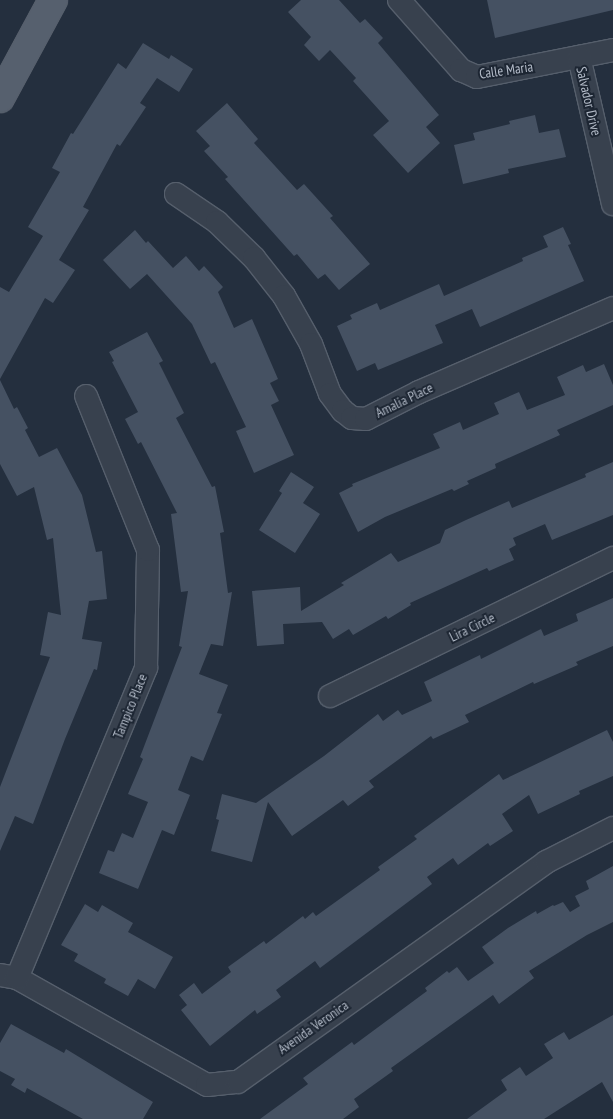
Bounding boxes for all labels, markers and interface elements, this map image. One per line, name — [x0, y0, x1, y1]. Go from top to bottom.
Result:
street label: Calle Maria — [478, 58, 534, 82]
street label: Salvador Drive — [573, 65, 605, 137]
street label: Amalia Place — [372, 379, 436, 421]
street label: Lira Circle — [446, 609, 498, 645]
street label: Tampico Place — [109, 671, 151, 741]
street label: Avenida Veronica — [274, 996, 352, 1058]

